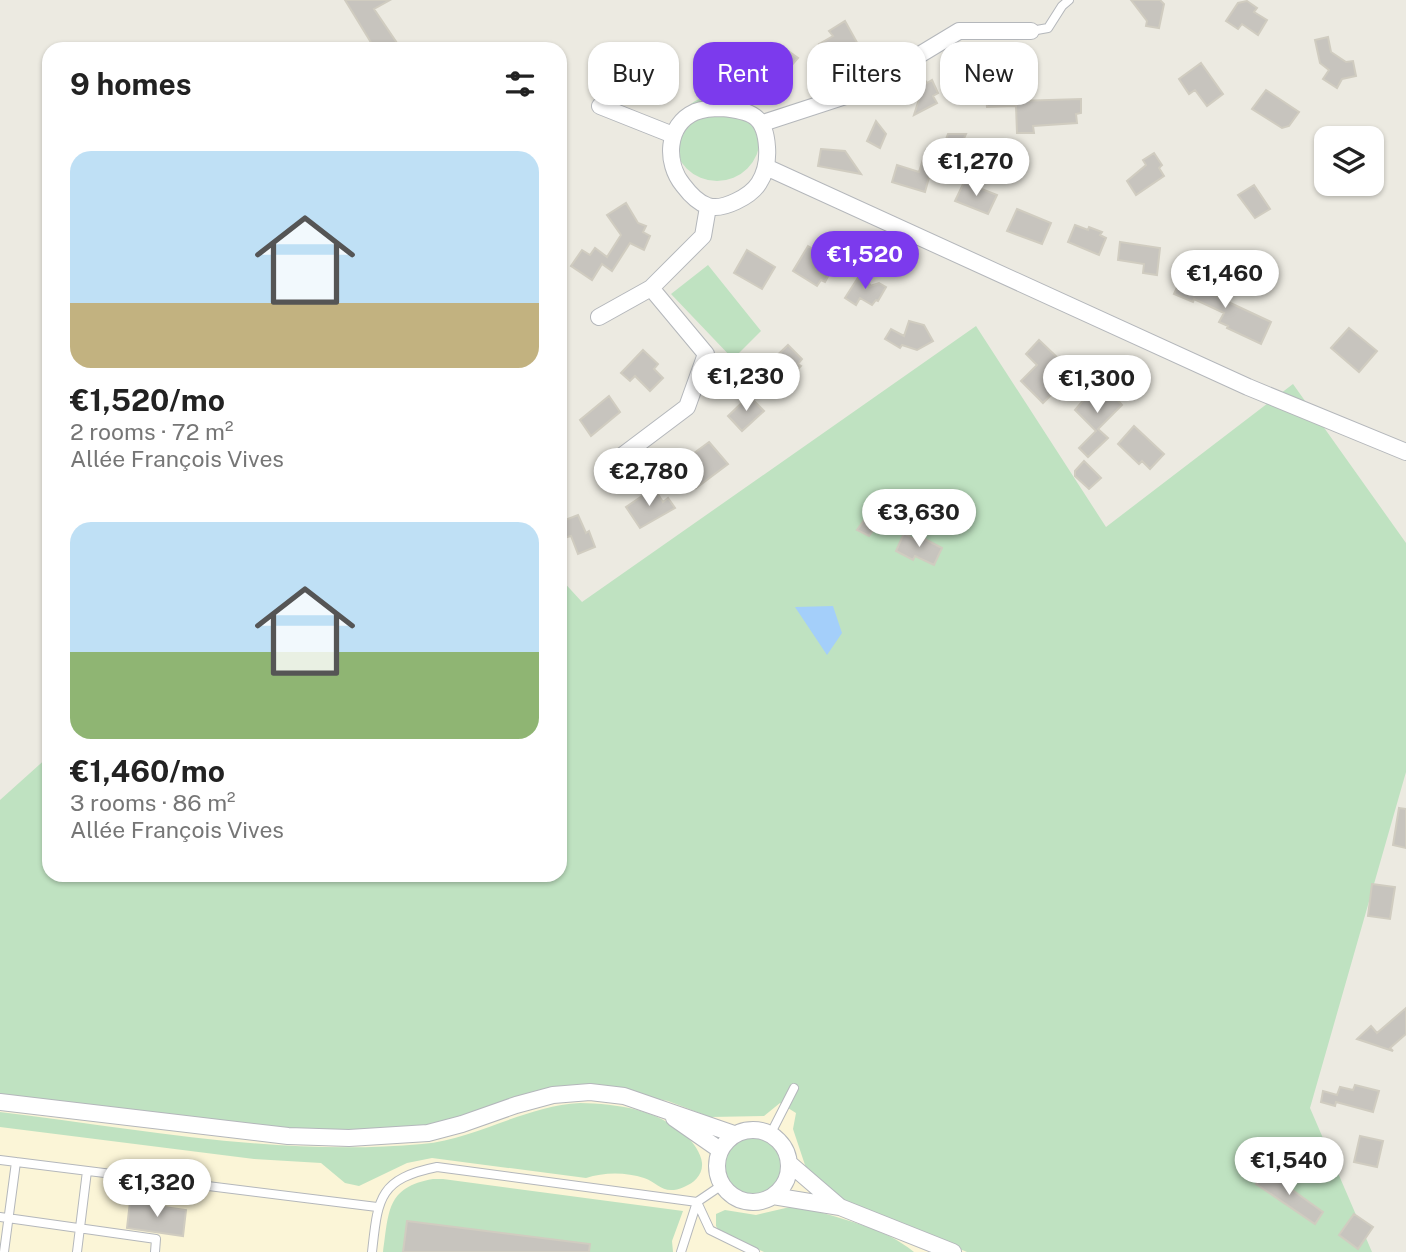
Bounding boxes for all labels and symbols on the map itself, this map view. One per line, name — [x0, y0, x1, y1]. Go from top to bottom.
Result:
pin: €1,270 — [919, 138, 1033, 198]
pin: €1,520 — [808, 232, 922, 291]
pin: €1,460 — [1168, 250, 1282, 310]
pin: €1,230 — [689, 354, 803, 413]
pin: €1,300 — [1040, 356, 1154, 415]
pin: €2,780 — [592, 448, 706, 508]
pin: €3,630 — [862, 490, 976, 549]
pin: €1,540 — [1232, 1138, 1346, 1197]
pin: €1,320 — [100, 1160, 214, 1219]

